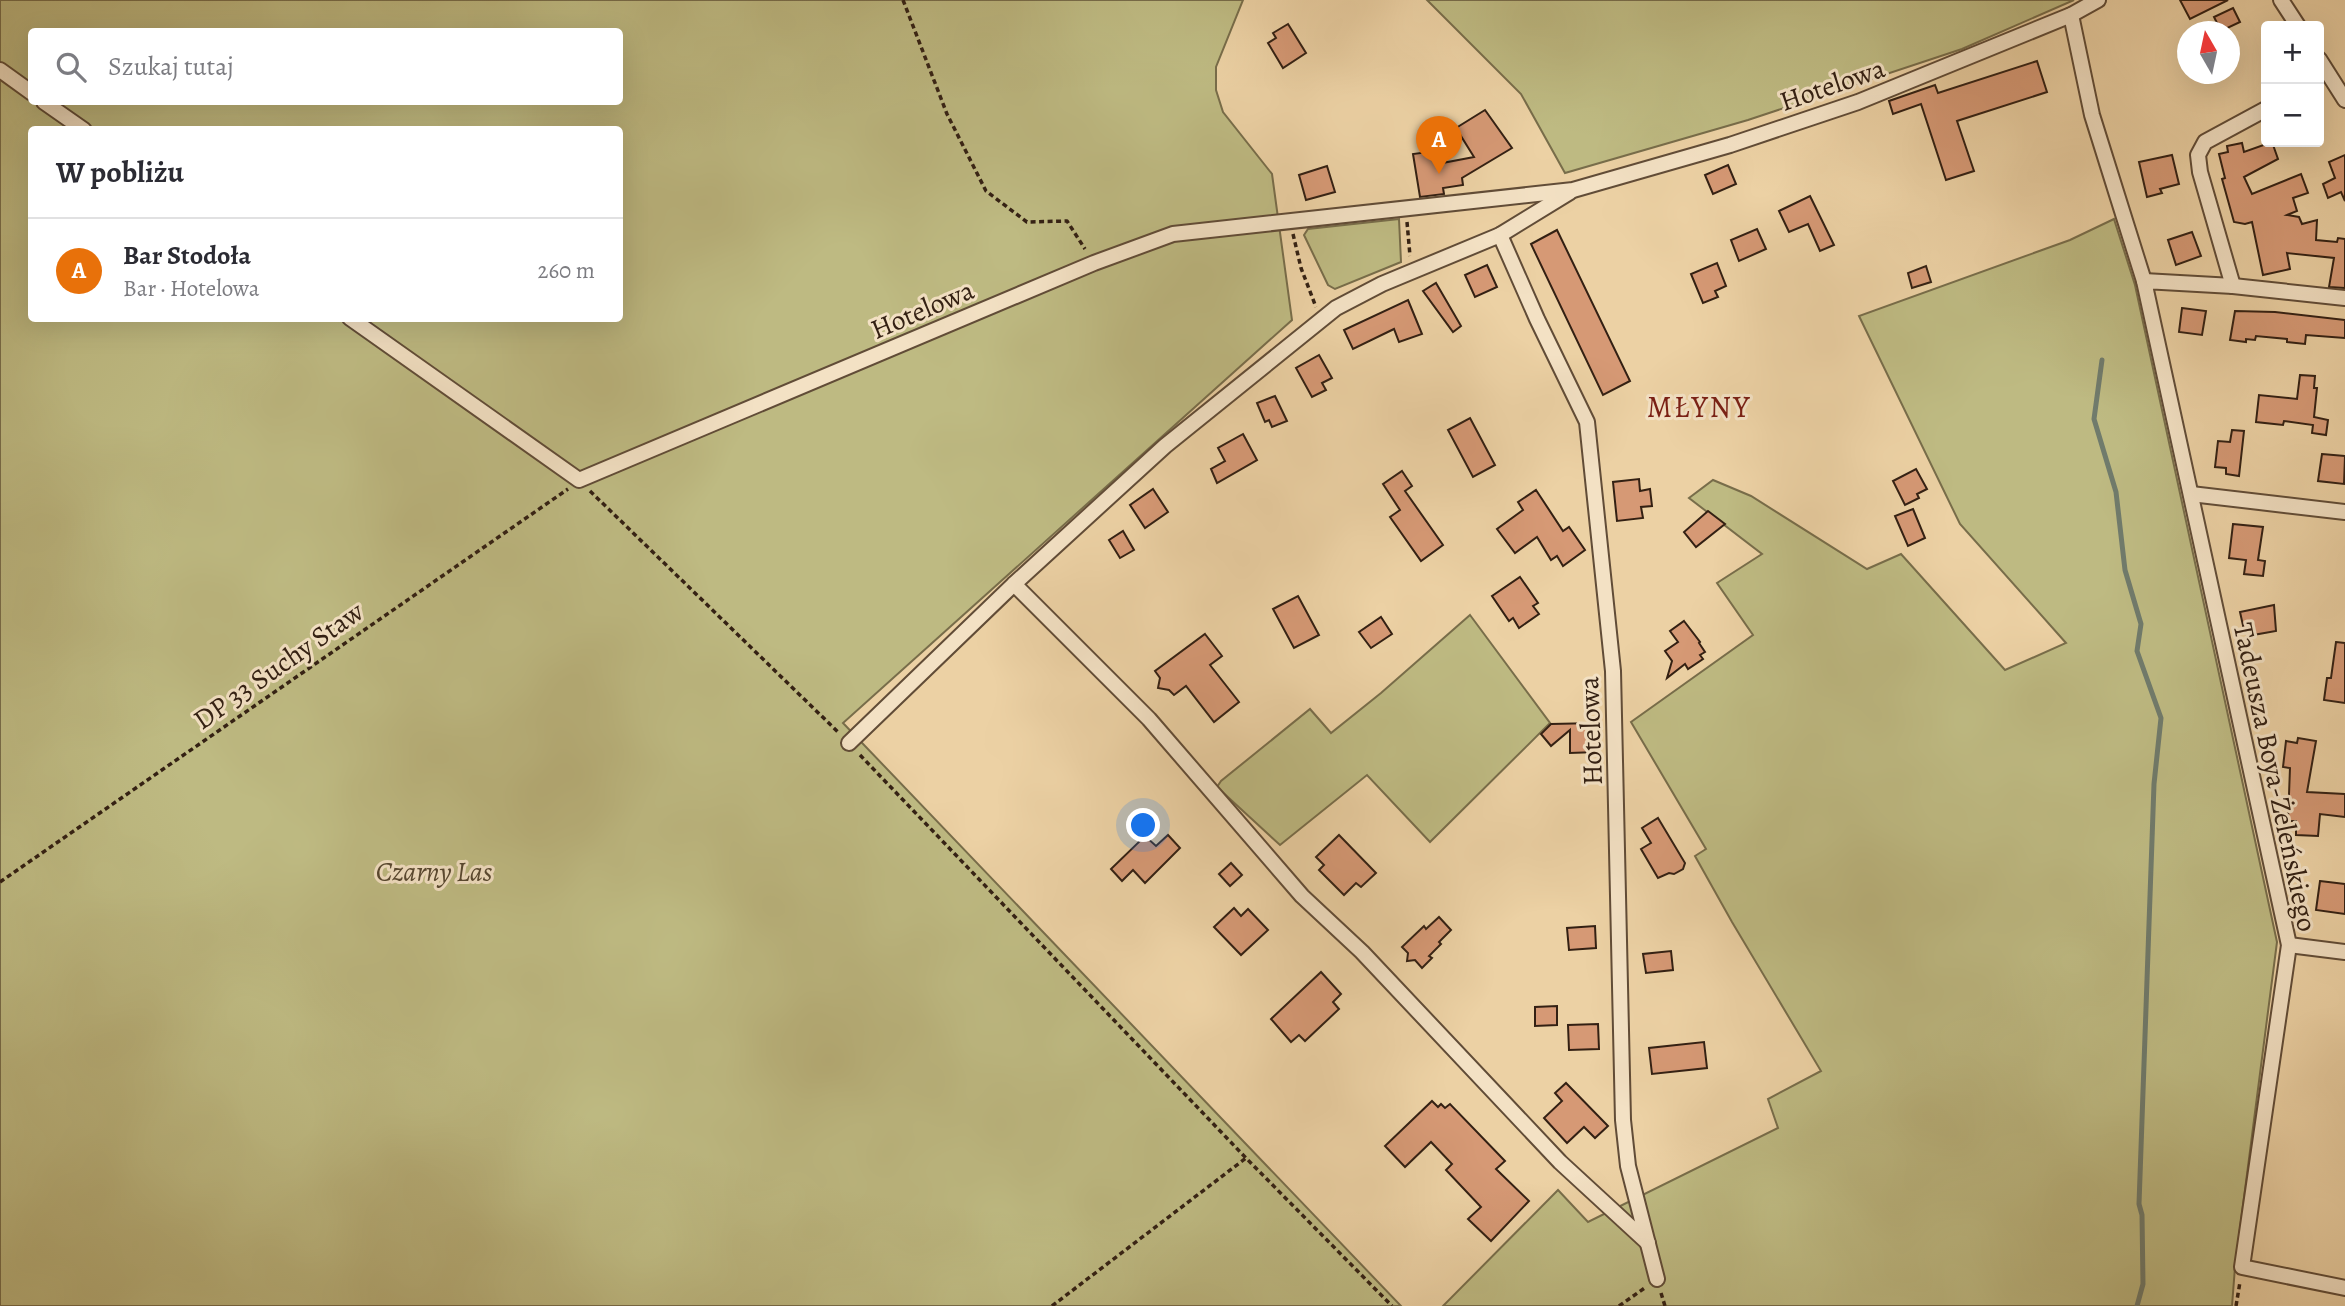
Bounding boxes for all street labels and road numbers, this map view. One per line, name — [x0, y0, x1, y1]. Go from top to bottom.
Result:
street label: Hotelowa — [1775, 49, 1890, 121]
street label: Hotelowa — [865, 271, 980, 349]
street label: DP 33 Suchy Staw — [186, 593, 372, 739]
street label: Tadeusza Boya-Żeleńskiego — [2224, 620, 2326, 935]
street label: Hotelowa — [1570, 676, 1612, 786]

